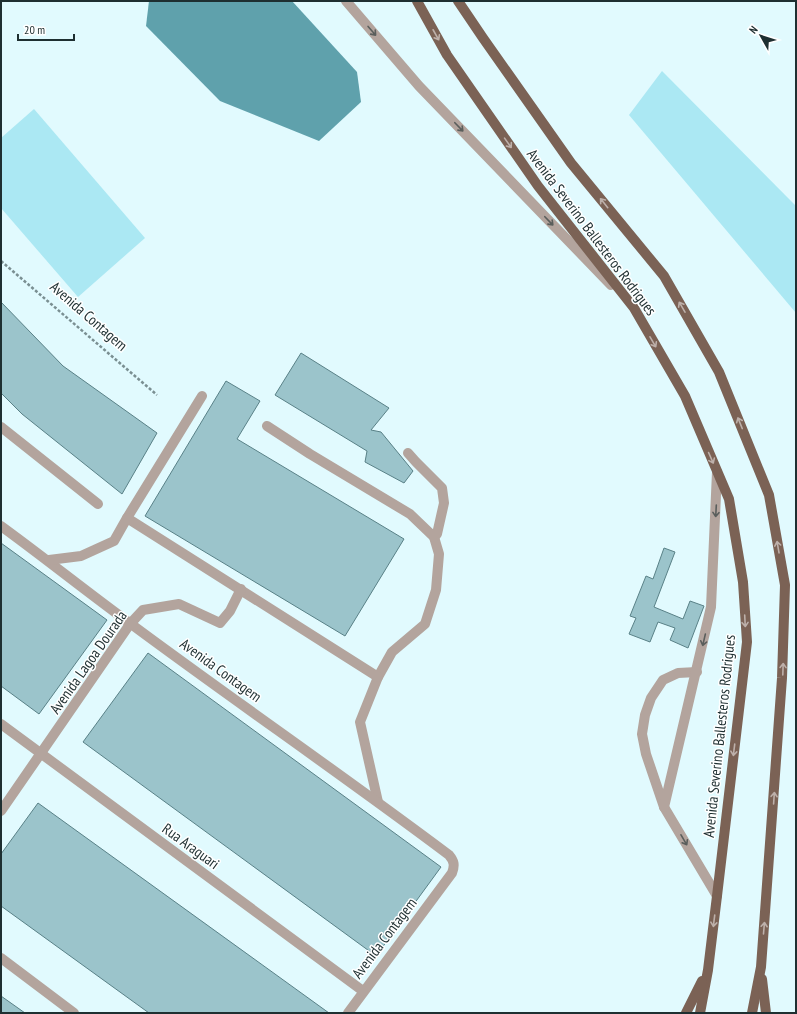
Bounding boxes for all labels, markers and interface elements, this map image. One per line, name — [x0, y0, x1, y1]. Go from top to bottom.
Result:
scale bar — [18, 16, 74, 42]
north arrow — [741, 16, 781, 56]
text: 20 m — [24, 22, 45, 37]
text: N — [746, 23, 761, 36]
one-way arrow — [367, 25, 376, 36]
one-way arrow — [433, 29, 441, 41]
one-way arrow — [454, 122, 464, 132]
one-way arrow — [504, 137, 512, 148]
street label: Avenida Severino Ballesteros Rodrigues — [523, 145, 661, 319]
one-way arrow — [600, 198, 609, 209]
one-way arrow — [544, 216, 554, 226]
street label: Avenida Contagem — [46, 277, 132, 355]
one-way arrow — [677, 301, 685, 313]
one-way arrow — [650, 336, 658, 348]
one-way arrow — [736, 418, 743, 430]
one-way arrow — [708, 451, 716, 463]
one-way arrow — [712, 504, 719, 517]
one-way arrow — [774, 541, 782, 554]
street label: Avenida Lagoa Dourada — [45, 607, 131, 717]
one-way arrow — [742, 614, 749, 627]
one-way arrow — [700, 633, 708, 646]
street label: Avenida Contagem — [176, 634, 266, 706]
street label: Avenida Severino Ballesteros Rodrigues — [699, 634, 739, 838]
one-way arrow — [779, 663, 786, 676]
one-way arrow — [730, 743, 738, 756]
one-way arrow — [771, 792, 778, 805]
street label: Rua Araguari — [159, 819, 223, 873]
one-way arrow — [681, 834, 689, 846]
street label: Avenida Contagem — [347, 894, 421, 982]
one-way arrow — [710, 914, 718, 927]
one-way arrow — [761, 922, 768, 935]

